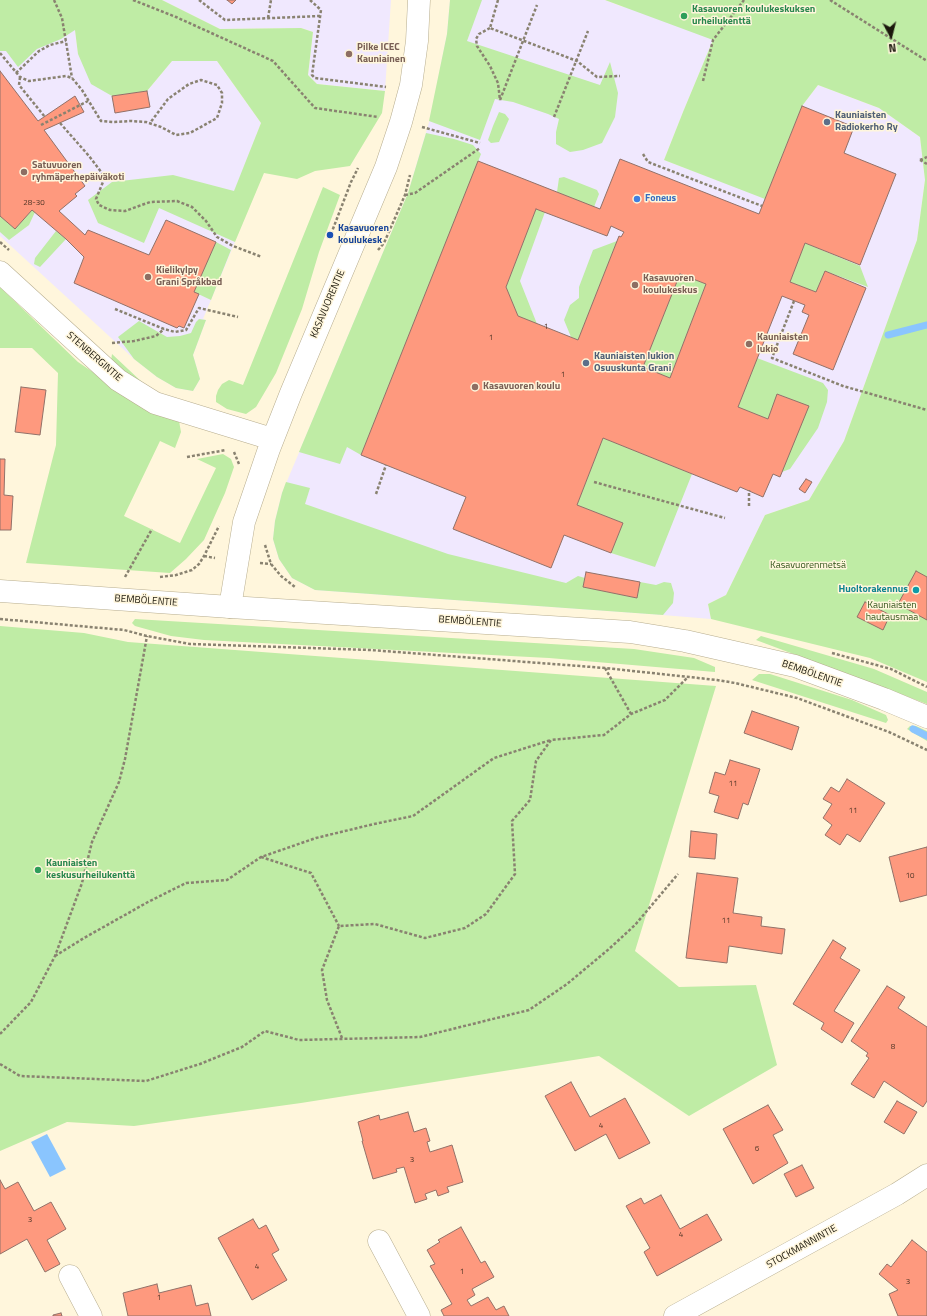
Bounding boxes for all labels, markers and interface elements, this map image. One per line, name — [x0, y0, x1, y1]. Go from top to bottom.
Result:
place label: Kasavuoren koulukeskuksen urheilukenttä — [692, 4, 815, 28]
marker: Kasavuoren koulukeskuksen urheilukenttä — [679, 11, 689, 21]
north arrow — [871, 16, 911, 56]
text: N — [888, 40, 897, 56]
place label: Pilke ICEC Kauniainen — [357, 42, 405, 66]
marker: Pilke ICEC Kauniainen — [344, 49, 354, 59]
place label: Kauniaisten Radiokerho Ry — [835, 110, 898, 134]
marker: Kauniaisten Radiokerho Ry — [822, 117, 832, 127]
place label: Satuvuoren ryhmäperhepäiväkoti — [32, 160, 124, 184]
marker: Satuvuoren ryhmäperhepäiväkoti — [19, 167, 29, 177]
place label: Foneus — [645, 193, 676, 205]
marker: Foneus — [632, 194, 642, 204]
house number: 28-30 — [23, 198, 45, 208]
place label: Kasavuoren koulukesk — [338, 223, 389, 246]
marker: Kasavuoren koulukesk — [325, 230, 335, 240]
place label: Kielikylpy Grani Språkbad — [156, 265, 222, 288]
street label: KASAVUORENTIE — [308, 268, 348, 340]
marker: Kielikylpy Grani Språkbad — [143, 272, 153, 282]
place label: Kasavuoren koulukeskus — [643, 273, 697, 296]
marker: Kasavuoren koulukeskus — [630, 280, 640, 290]
house number: 1 — [544, 322, 548, 332]
street label: STENBERGINTIE — [64, 330, 124, 384]
place label: Kauniaisten lukio — [757, 332, 808, 356]
house number: 1 — [489, 333, 493, 343]
marker: Kauniaisten lukio — [744, 339, 754, 349]
place label: Kauniaisten lukion Osuuskunta Grani — [594, 351, 674, 374]
marker: Kauniaisten lukion Osuuskunta Grani — [581, 358, 591, 368]
house number: 1 — [561, 370, 565, 380]
place label: Kasavuoren koulu — [483, 381, 560, 393]
marker: Kasavuoren koulu — [470, 382, 480, 392]
park label: Kasavuorenmetsä — [770, 560, 846, 572]
place label: Huoltorakennus — [838, 584, 908, 596]
marker: Huoltorakennus — [911, 585, 921, 595]
street label: BEMBÖLENTIE — [114, 593, 178, 609]
park label: Kauniaisten hautausmaa — [866, 600, 918, 624]
street label: BEMBÖLENTIE — [438, 614, 502, 630]
street label: BEMBÖLENTIE — [780, 658, 844, 690]
house number: 11 — [729, 779, 737, 789]
house number: 11 — [849, 806, 857, 816]
place label: Kauniaisten keskusurheilukenttä — [46, 858, 135, 882]
marker: Kauniaisten keskusurheilukenttä — [33, 865, 43, 875]
house number: 10 — [906, 871, 914, 881]
house number: 11 — [722, 916, 730, 926]
house number: 8 — [891, 1042, 895, 1052]
house number: 4 — [599, 1121, 603, 1131]
house number: 6 — [755, 1144, 759, 1154]
house number: 3 — [410, 1155, 414, 1165]
house number: 3 — [28, 1215, 32, 1225]
street label: STOCKMANNINTIE — [765, 1223, 839, 1271]
house number: 4 — [679, 1230, 683, 1240]
house number: 4 — [255, 1262, 259, 1272]
house number: 1 — [460, 1267, 464, 1277]
house number: 3 — [906, 1277, 910, 1287]
house number: 1 — [157, 1293, 161, 1303]

